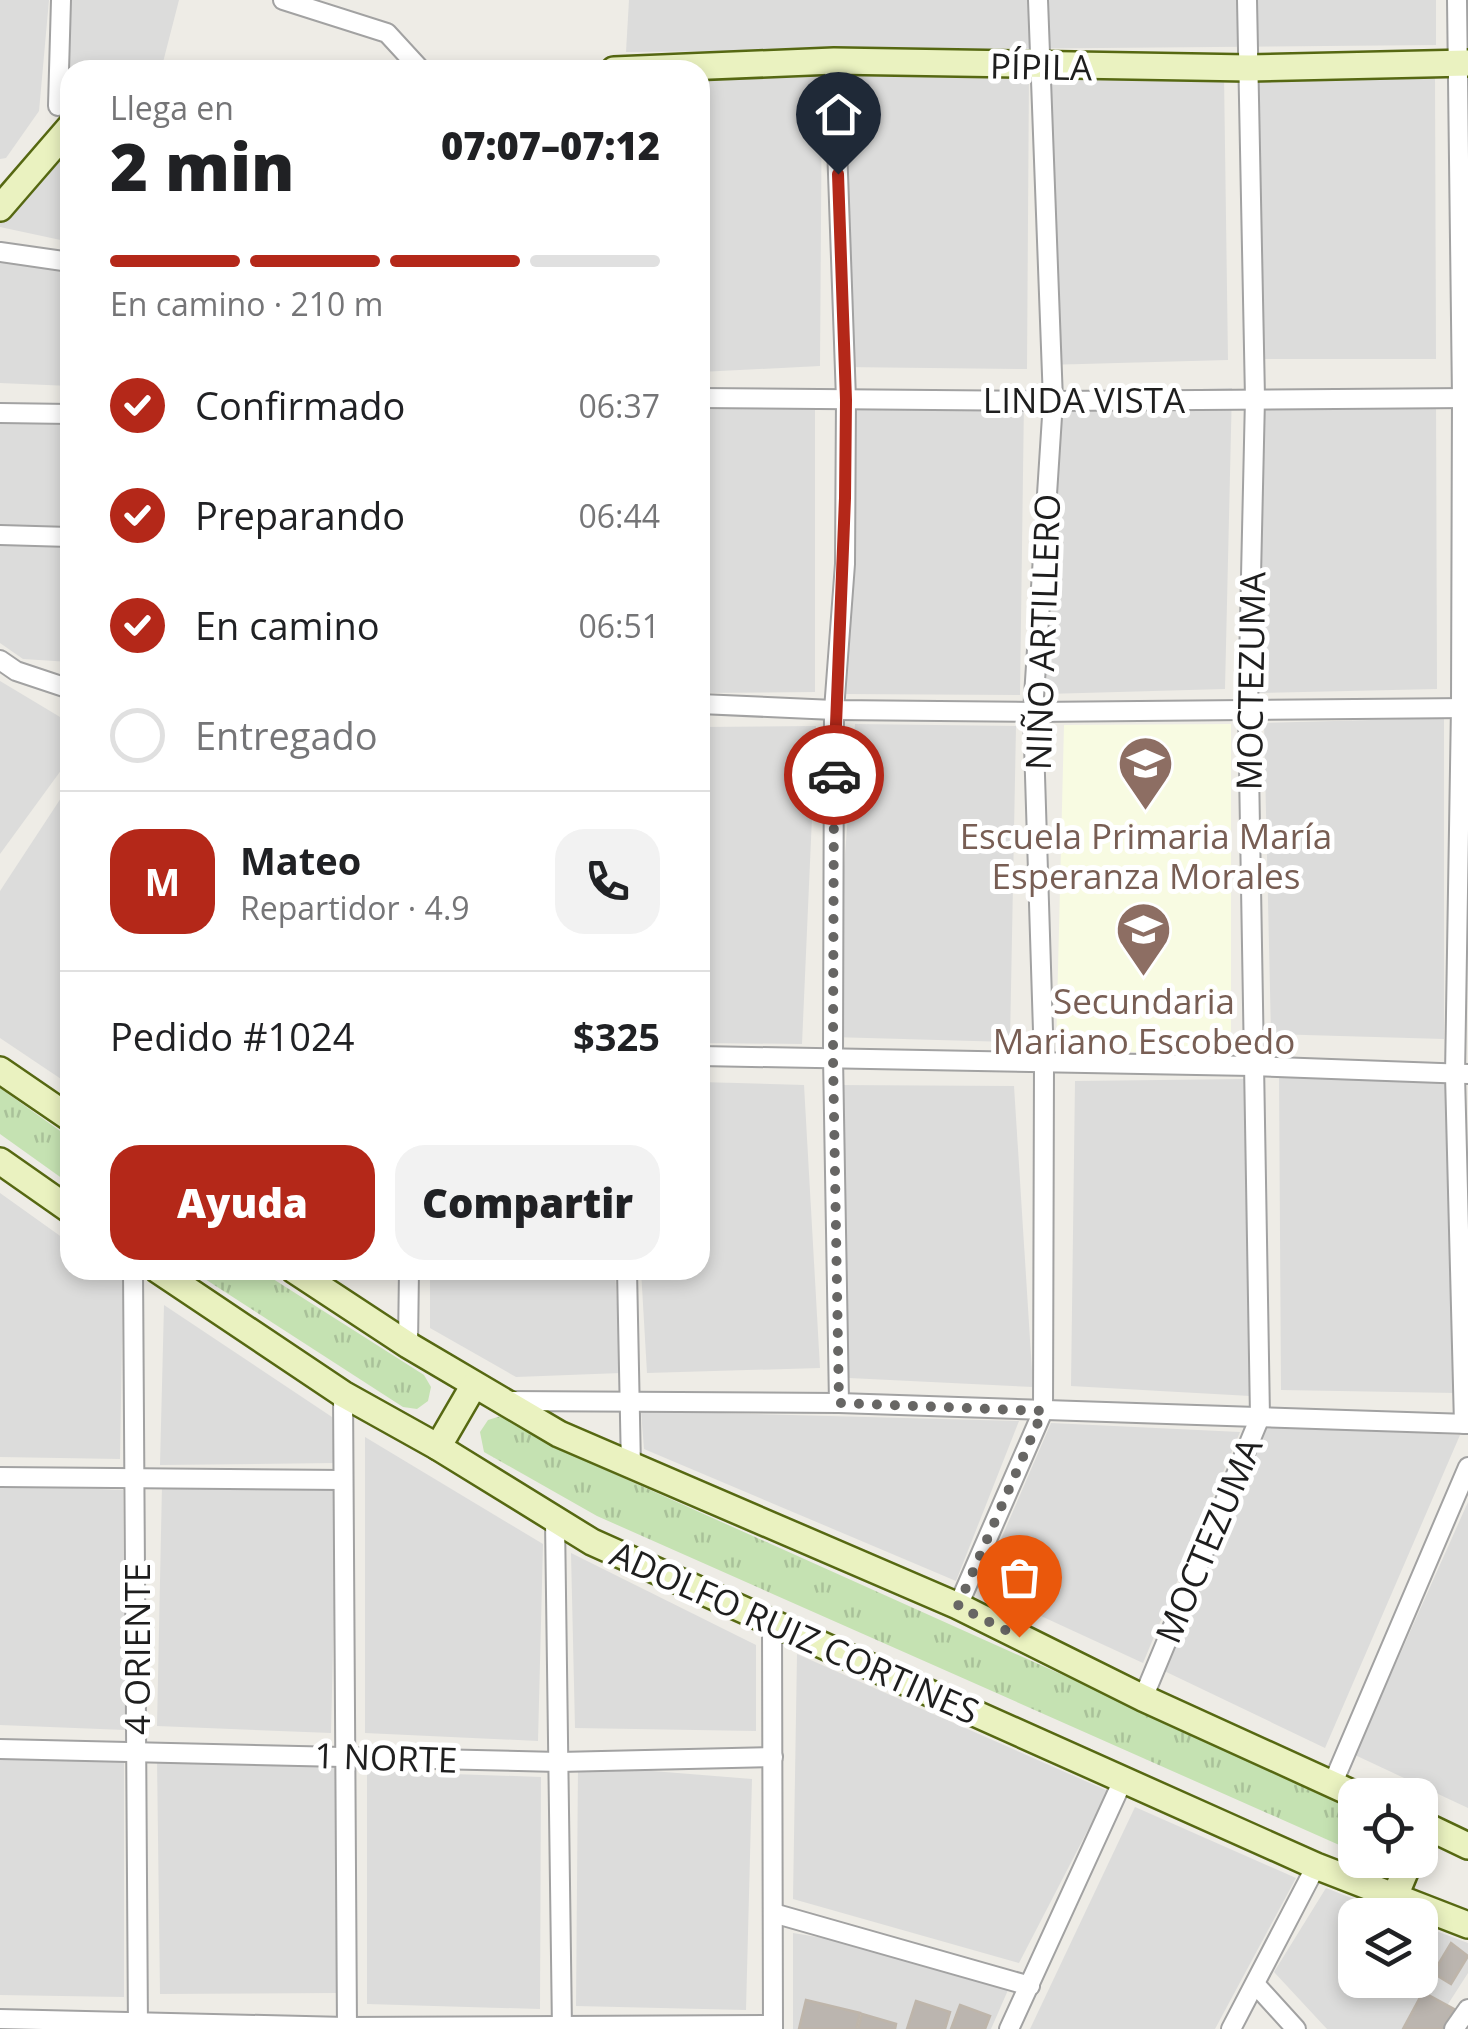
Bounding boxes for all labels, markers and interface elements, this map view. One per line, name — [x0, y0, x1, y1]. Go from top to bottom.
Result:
street label: PÍPILA — [990, 42, 1093, 90]
pin — [796, 72, 881, 175]
text: Llega en — [110, 86, 234, 129]
icon: home — [811, 87, 866, 142]
text: 07:07–07:12 — [441, 119, 660, 171]
text: 2 min — [110, 122, 295, 210]
text: En camino · 210 m — [110, 282, 383, 325]
street label: LINDA VISTA — [983, 376, 1186, 423]
icon: check — [110, 378, 165, 433]
text: Confirmado — [195, 379, 405, 431]
text: 06:37 — [578, 384, 660, 427]
icon: check — [110, 488, 165, 543]
text: Preparando — [195, 489, 405, 541]
street label: NIÑO ARTILLERO — [1014, 493, 1070, 771]
text: 06:44 — [578, 494, 660, 537]
street label: MOCTEZUMA — [1225, 570, 1275, 791]
icon: check — [110, 598, 165, 653]
text: En camino — [195, 599, 380, 651]
text: 06:51 — [578, 604, 660, 647]
text: Entregado — [195, 709, 378, 761]
courier — [784, 725, 884, 825]
school or university icon: Escuela Primaria María Esperanza Morales — [1116, 734, 1176, 813]
icon: car — [807, 748, 862, 803]
place label: Escuela Primaria María Esperanza Morales — [960, 812, 1332, 899]
button: phone — [555, 829, 660, 934]
text: Mateo — [240, 834, 361, 886]
text: M — [145, 855, 180, 907]
text: Repartidor · 4.9 — [240, 886, 470, 929]
school or university icon: Secundaria Mariano Escobedo — [1114, 899, 1174, 978]
place label: Secundaria Mariano Escobedo — [993, 977, 1295, 1064]
text: Pedido #1024 — [110, 1010, 354, 1062]
text: $325 — [573, 1010, 660, 1062]
button: Ayuda — [110, 1145, 375, 1260]
button: Compartir — [395, 1145, 660, 1260]
street label: MOCTEZUMA — [1144, 1429, 1273, 1650]
street label: ADOLFO RUIZ CORTINES — [603, 1530, 987, 1734]
pin — [977, 1535, 1062, 1638]
icon: bag — [992, 1550, 1047, 1605]
street label: 4 ORIENTE — [113, 1563, 160, 1735]
street label: 1 NORTE — [314, 1731, 458, 1783]
map controls — [1338, 1778, 1438, 1998]
button: locate — [1338, 1778, 1438, 1878]
button: layers — [1338, 1898, 1438, 1998]

